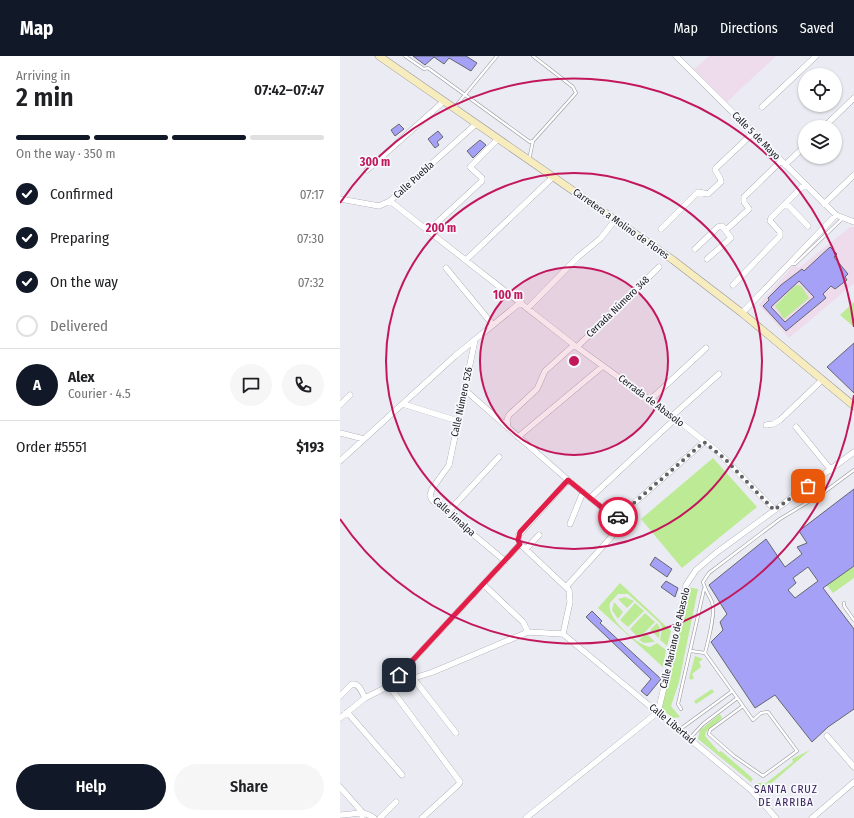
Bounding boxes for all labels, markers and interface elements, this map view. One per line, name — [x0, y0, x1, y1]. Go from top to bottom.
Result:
text: Map — [20, 17, 53, 40]
text: Map — [674, 20, 698, 37]
text: Directions — [720, 20, 778, 37]
text: Saved — [800, 20, 834, 37]
text: Arriving in — [16, 68, 70, 83]
map controls — [798, 68, 842, 164]
button: locate — [798, 68, 842, 112]
text: 07:42–07:47 — [254, 81, 324, 99]
text: 2 min — [16, 82, 74, 113]
street label: Calle 5 de Mayo — [729, 109, 783, 163]
button: layers — [798, 120, 842, 164]
text: On the way · 350 m — [16, 146, 116, 161]
text: 300 m — [359, 155, 390, 169]
street label: Calle Puebla — [391, 159, 437, 201]
icon: check — [16, 183, 38, 205]
text: Confirmed — [50, 185, 113, 203]
street label: Carretera a Molino de Flores — [571, 186, 671, 262]
text: 07:17 — [300, 187, 324, 202]
text: 200 m — [425, 221, 456, 235]
icon: check — [16, 227, 38, 249]
text: Preparing — [50, 229, 109, 247]
text: 07:30 — [297, 231, 324, 246]
icon: check — [16, 271, 38, 293]
text: On the way — [50, 273, 118, 291]
street label: Cerrada Número 348 — [583, 273, 652, 340]
text: 07:32 — [298, 275, 324, 290]
text: 100 m — [493, 288, 523, 302]
text: Delivered — [50, 317, 108, 335]
centre of rings — [567, 354, 581, 368]
button: chat — [230, 364, 272, 406]
button: phone — [282, 364, 324, 406]
street label: Calle Número 526 — [448, 366, 475, 438]
text: Alex — [68, 368, 95, 386]
street label: Cerrada de Abasolo — [616, 372, 686, 430]
text: A — [33, 376, 41, 394]
text: Courier · 4.5 — [68, 386, 131, 401]
text: Order #5551 — [16, 438, 87, 456]
text: $193 — [296, 438, 324, 456]
pin — [791, 469, 825, 503]
icon: bag — [797, 475, 819, 497]
street label: Calle Jimalpa — [430, 495, 478, 539]
courier — [598, 497, 638, 537]
icon: car — [607, 506, 629, 528]
street label: Calle Mariano de Abasolo — [658, 586, 692, 690]
pin — [382, 658, 416, 692]
icon: home — [388, 664, 410, 686]
street label: Calle Libertad — [647, 701, 697, 747]
button: Help — [16, 764, 166, 810]
button: Share — [174, 764, 324, 810]
district label: SANTA CRUZ DE ARRIBA — [754, 783, 818, 809]

